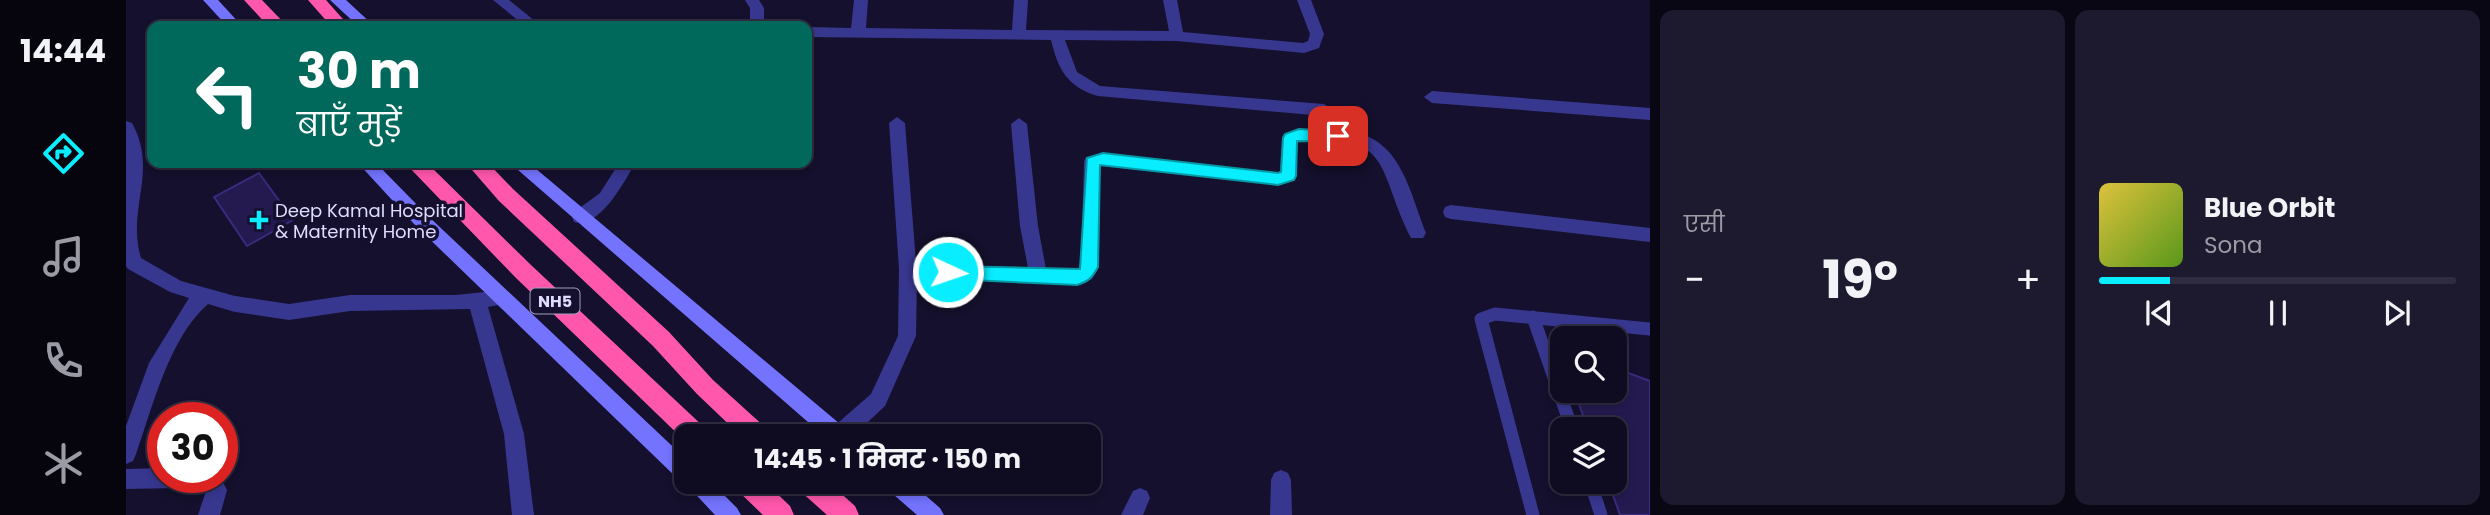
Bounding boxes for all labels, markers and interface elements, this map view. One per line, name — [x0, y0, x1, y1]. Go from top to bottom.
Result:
text: 14:44 — [20, 28, 106, 73]
text: 30 m — [297, 37, 421, 105]
icon: left — [182, 49, 273, 140]
text: बाएँ मुड़ें — [297, 102, 401, 147]
pin — [1308, 106, 1368, 166]
icon: arrive — [1319, 117, 1357, 155]
icon: directions — [39, 129, 88, 178]
text: Blue Orbit — [2204, 190, 2335, 226]
place label: Deep Kamal Hospital & Maternity Home — [275, 198, 463, 244]
text: एसी — [1684, 208, 1725, 240]
marker: Deep Kamal Hospital & Maternity Home — [249, 210, 269, 230]
text: Sona — [2204, 229, 2263, 261]
icon: music — [39, 232, 88, 281]
position arrow — [911, 235, 985, 309]
text: 19° — [1822, 243, 1898, 316]
text: − — [1684, 253, 1705, 306]
text: + — [2015, 253, 2041, 306]
road number: NH5 — [530, 288, 579, 314]
icon: previous — [2140, 294, 2178, 332]
icon: pause — [2259, 294, 2297, 332]
icon: next — [2378, 294, 2416, 332]
map controls — [1550, 326, 1627, 494]
button: search — [1550, 326, 1627, 403]
icon: phone — [39, 336, 88, 385]
speed limit sign: 30 — [147, 402, 238, 493]
button: layers — [1550, 417, 1627, 494]
icon: climate — [39, 439, 88, 488]
text: 14:45 · 1 मिनट · 150 m — [754, 441, 1021, 477]

